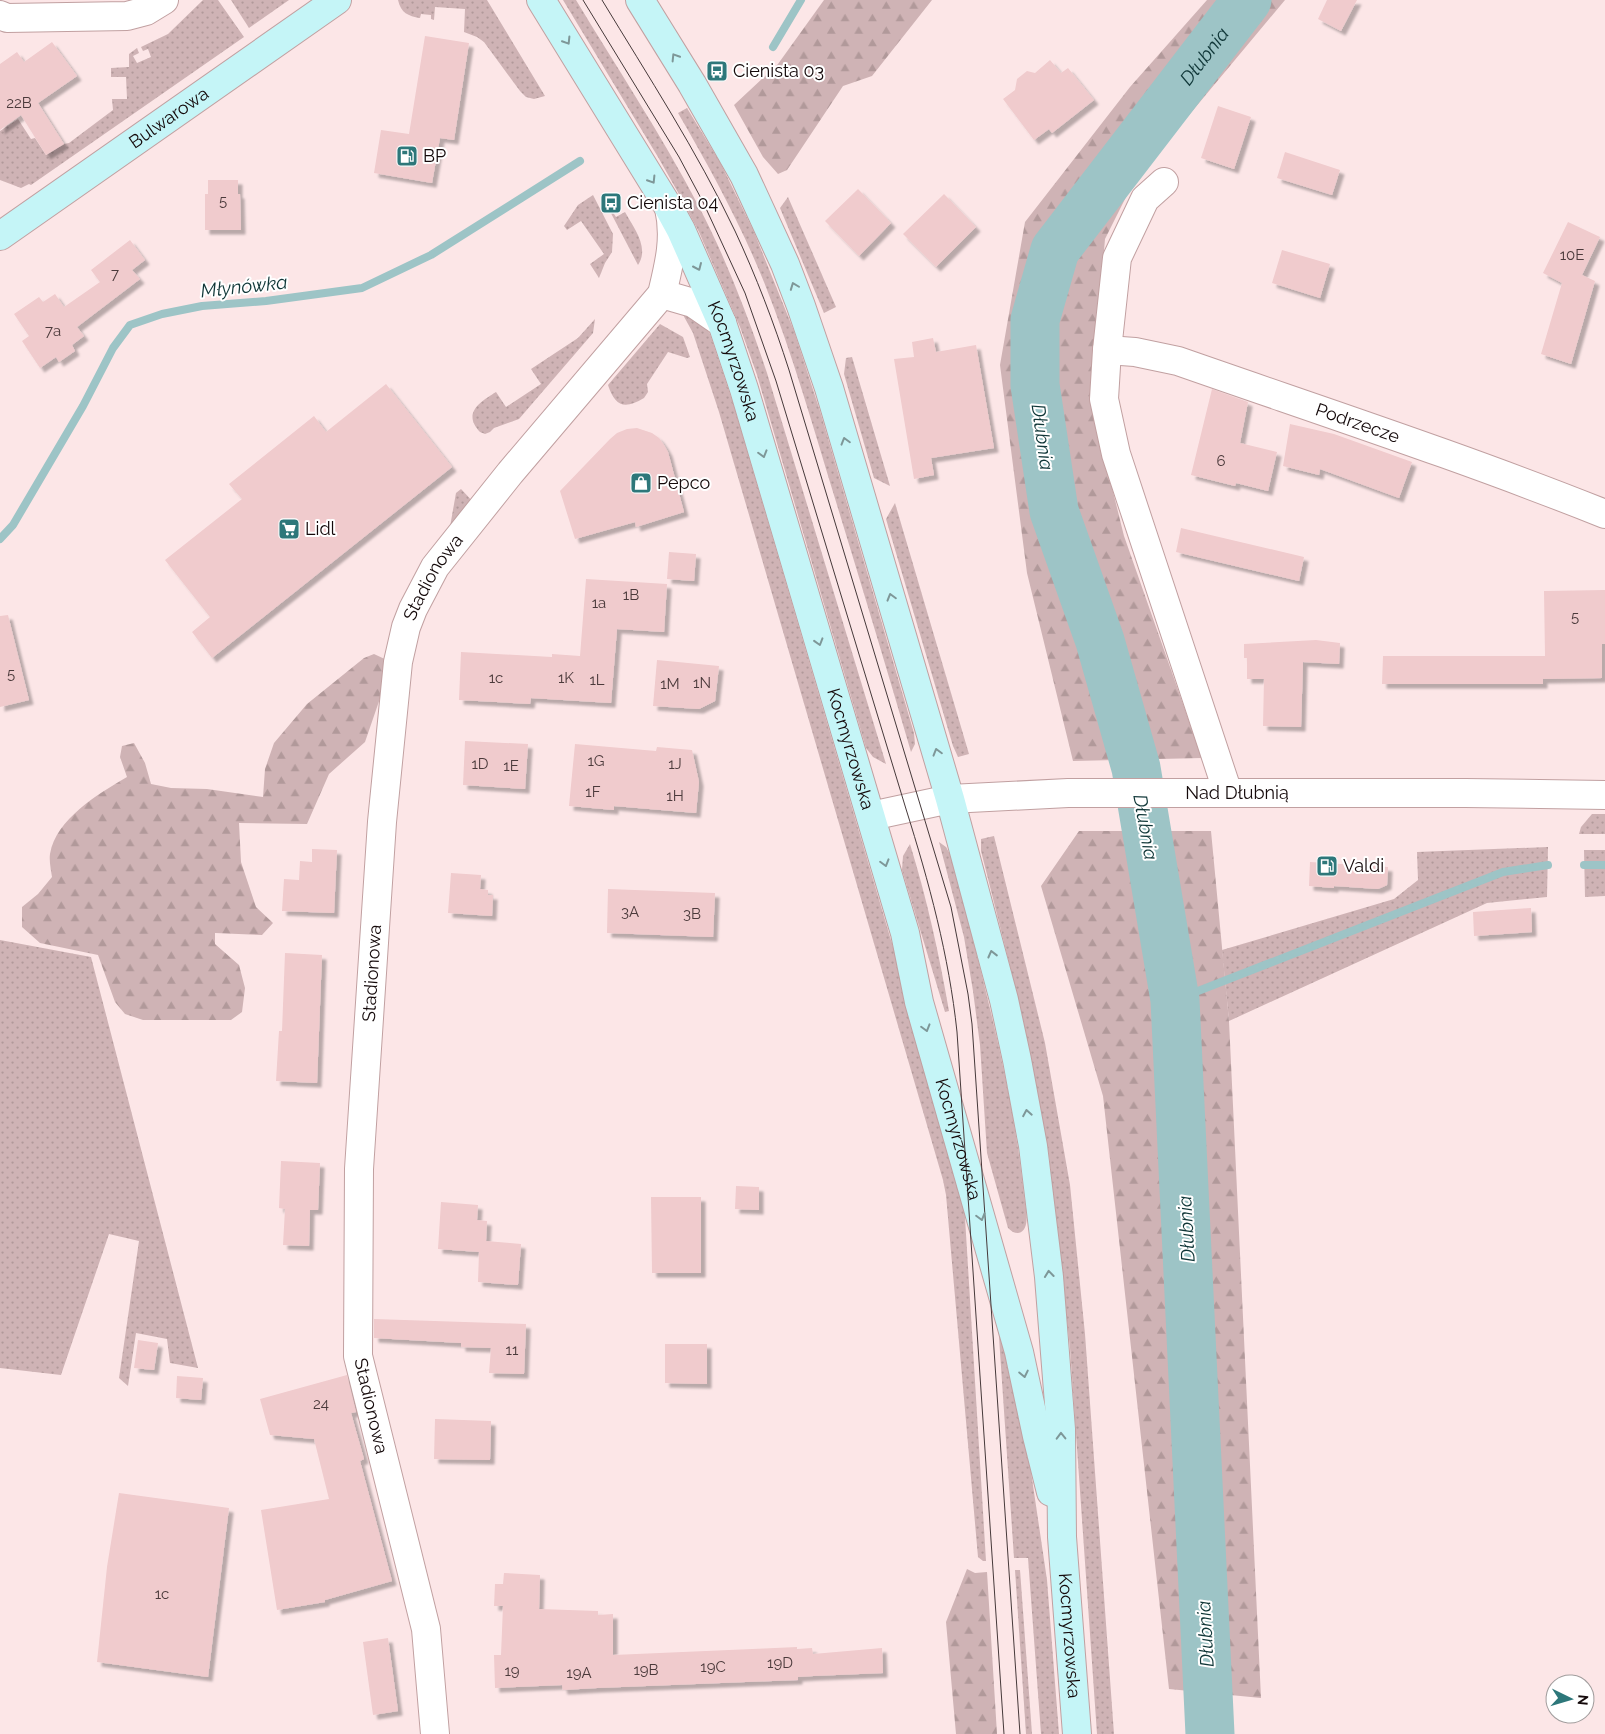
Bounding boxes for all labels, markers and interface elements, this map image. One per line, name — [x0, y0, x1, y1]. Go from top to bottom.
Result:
water label: Dłubnia — [1175, 23, 1233, 89]
one-way arrow — [560, 36, 570, 45]
one-way arrow — [671, 53, 681, 62]
bus stop icon: Cienista 03 — [705, 59, 729, 83]
place label: Cienista 03 — [733, 60, 824, 81]
street label: Bulwarowa — [125, 82, 212, 152]
house number: 22B — [6, 94, 32, 112]
fuel station icon: BP — [395, 144, 419, 168]
place label: BP — [423, 145, 446, 166]
one-way arrow — [645, 175, 655, 184]
bus stop icon: Cienista 04 — [599, 191, 623, 215]
house number: 5 — [219, 192, 227, 210]
place label: Cienista 04 — [627, 192, 718, 213]
house number: 10E — [1560, 246, 1584, 264]
one-way arrow — [692, 262, 703, 271]
house number: 7 — [111, 265, 119, 283]
water label: Młynówka — [199, 270, 289, 302]
one-way arrow — [789, 283, 799, 291]
street label: Kocmyrzowska — [704, 298, 764, 424]
house number: 7a — [45, 322, 61, 340]
street label: Podrzecze — [1313, 398, 1403, 447]
water label: Dłubnia — [1027, 403, 1059, 471]
one-way arrow — [840, 437, 850, 445]
one-way arrow — [758, 449, 768, 457]
house number: 6 — [1216, 452, 1226, 470]
shop icon: Pepco — [629, 471, 653, 495]
place label: Pepco — [657, 472, 710, 493]
supermarket icon: Lidl — [277, 517, 301, 541]
place label: Lidl — [305, 518, 336, 539]
street label: Stadionowa — [399, 530, 467, 623]
house number: 1B — [623, 586, 639, 604]
one-way arrow — [886, 593, 896, 601]
house number: 1a — [592, 594, 606, 612]
house number: 5 — [1571, 608, 1579, 626]
one-way arrow — [813, 637, 823, 645]
house number: 5 — [7, 665, 15, 683]
house number: 1c — [489, 669, 503, 687]
house number: 1K — [558, 669, 574, 687]
house number: 1L — [589, 671, 605, 689]
house number: 1N — [693, 674, 711, 692]
house number: 1M — [660, 675, 680, 693]
street label: Kocmyrzowska — [823, 686, 879, 812]
one-way arrow — [932, 749, 942, 757]
house number: 1G — [587, 752, 605, 770]
house number: 1D — [471, 755, 489, 773]
house number: 1J — [668, 755, 682, 773]
house number: 1E — [503, 757, 519, 775]
street label: Nad Dłubnią — [1185, 782, 1289, 803]
house number: 1F — [585, 783, 601, 801]
house number: 1H — [666, 787, 684, 805]
water label: Dłubnia — [1129, 792, 1163, 862]
fuel station icon: Valdi — [1315, 854, 1339, 878]
place label: Valdi — [1343, 855, 1384, 876]
one-way arrow — [879, 858, 889, 867]
house number: 3A — [621, 903, 639, 921]
house number: 3B — [683, 905, 701, 923]
street label: Stadionowa — [358, 924, 385, 1023]
one-way arrow — [987, 950, 998, 959]
one-way arrow — [921, 1023, 931, 1031]
street label: Kocmyrzowska — [931, 1076, 986, 1202]
one-way arrow — [1023, 1109, 1033, 1117]
water label: Dłubnia — [1173, 1195, 1199, 1263]
one-way arrow — [976, 1213, 986, 1221]
one-way arrow — [1044, 1270, 1055, 1278]
house number: 11 — [506, 1341, 519, 1359]
street label: Stadionowa — [350, 1356, 393, 1456]
one-way arrow — [1018, 1370, 1029, 1378]
house number: 24 — [313, 1395, 329, 1413]
one-way arrow — [1056, 1432, 1066, 1440]
street label: Kocmyrzowska — [1055, 1572, 1085, 1699]
house number: 1c — [155, 1585, 169, 1603]
water label: Dłubnia — [1192, 1600, 1218, 1668]
house number: 19D — [767, 1654, 793, 1672]
house number: 19C — [700, 1658, 726, 1676]
house number: 19B — [633, 1661, 659, 1679]
house number: 19 — [504, 1662, 520, 1680]
house number: 19A — [566, 1664, 592, 1682]
north arrow — [1545, 1674, 1595, 1724]
text: N — [1575, 1694, 1591, 1706]

